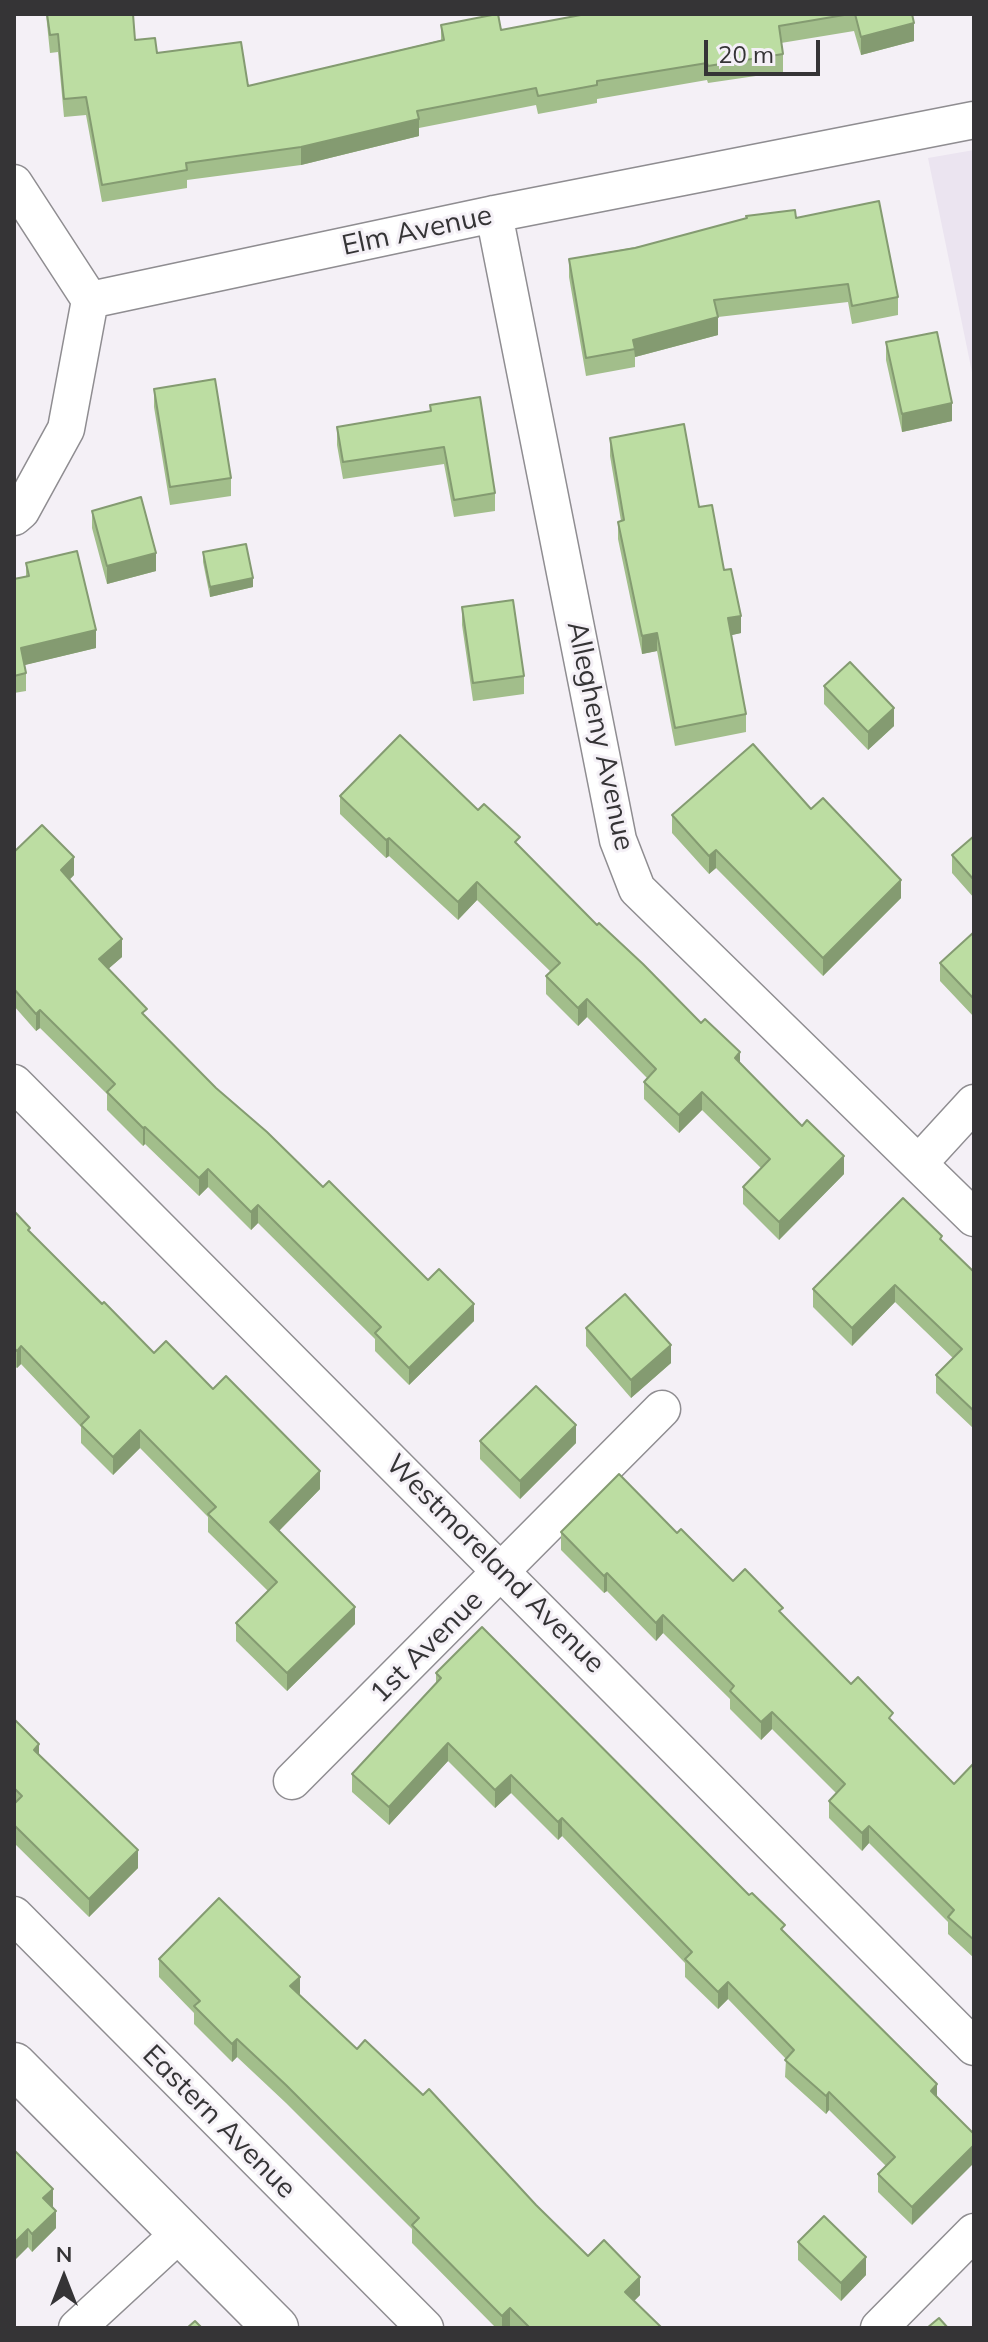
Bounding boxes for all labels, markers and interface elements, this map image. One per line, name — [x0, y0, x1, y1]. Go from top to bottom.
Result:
scale bar — [708, 24, 824, 74]
text: 20 m — [718, 39, 774, 69]
street label: Elm Avenue — [339, 199, 495, 263]
street label: Allegheny Avenue — [559, 618, 641, 854]
street label: Westmoreland Avenue — [379, 1448, 611, 1680]
street label: 1st Avenue — [364, 1584, 490, 1710]
street label: Eastern Avenue — [135, 2038, 303, 2206]
north arrow — [24, 2238, 104, 2318]
text: N — [56, 2240, 72, 2268]

